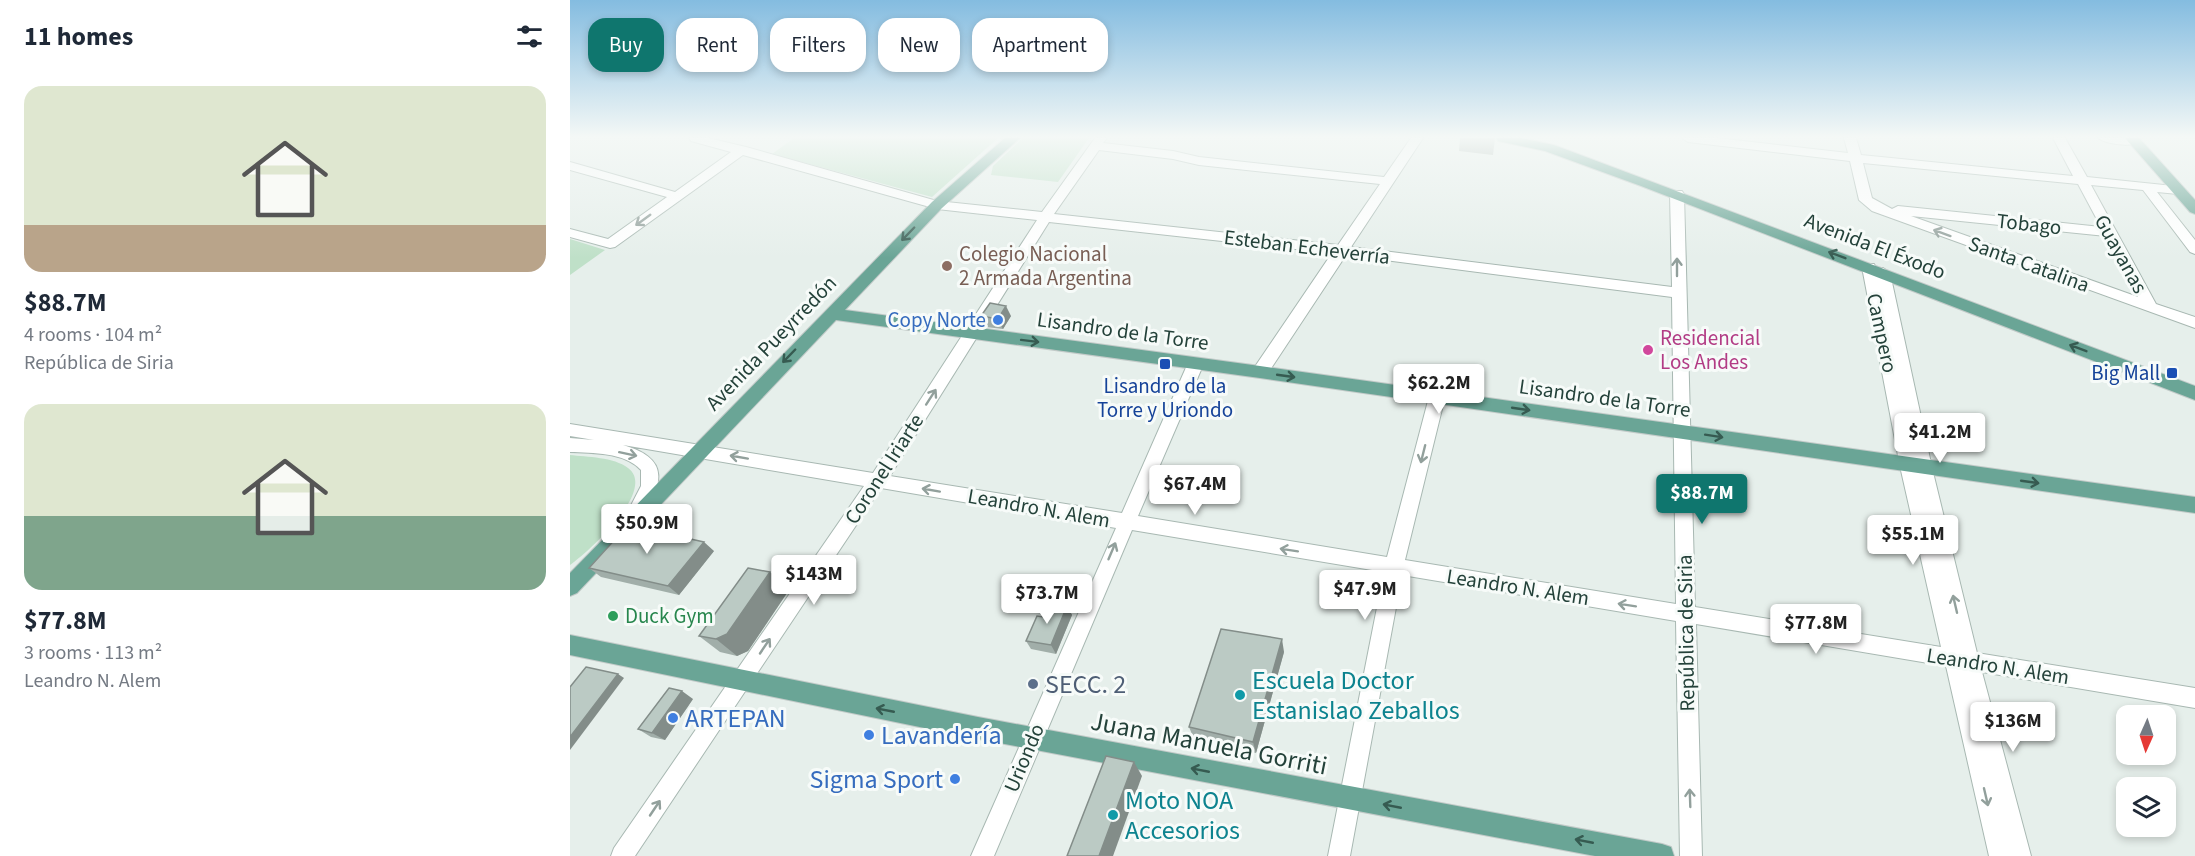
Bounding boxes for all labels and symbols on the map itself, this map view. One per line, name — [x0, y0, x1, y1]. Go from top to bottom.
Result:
street label: Avenida El Éxodo — [1800, 205, 1950, 287]
street label: Tobago — [1995, 206, 2063, 242]
street label: Guayanas — [2087, 209, 2155, 299]
one-way arrow — [635, 214, 651, 227]
street label: Esteban Echeverría — [1222, 222, 1392, 272]
one-way arrow — [900, 227, 915, 242]
one-way arrow — [1933, 227, 1952, 238]
street label: Santa Catalina — [1964, 228, 2094, 300]
place label: Colegio Nacional 2 Armada Argentina — [959, 239, 1132, 293]
one-way arrow — [1828, 249, 1847, 260]
one-way arrow — [1671, 257, 1683, 277]
marker: Colegio Nacional 2 Armada Argentina — [940, 259, 954, 273]
street label: Avenida Pueyrredón — [699, 269, 843, 417]
street label: Campero — [1859, 291, 1905, 375]
street label: Lisandro de la Torre — [1035, 304, 1211, 358]
place label: Copy Norte — [888, 305, 986, 335]
marker: Copy Norte — [991, 313, 1005, 327]
place label: Residencial Los Andes — [1660, 323, 1760, 377]
one-way arrow — [1020, 336, 1040, 347]
one-way arrow — [2069, 342, 2087, 353]
marker: Residencial Los Andes — [1641, 343, 1655, 357]
one-way arrow — [782, 349, 796, 364]
marker: Lisandro de la Torre y Uriondo — [1158, 357, 1172, 371]
place label: Big Mall — [2091, 358, 2160, 388]
pin: $62.2M — [1390, 364, 1488, 415]
marker: Big Mall — [2165, 366, 2179, 380]
one-way arrow — [1276, 370, 1296, 381]
place label: Lisandro de la Torre y Uriondo — [1097, 371, 1233, 425]
street label: Lisandro de la Torre — [1517, 371, 1693, 425]
one-way arrow — [926, 389, 938, 406]
one-way arrow — [1510, 403, 1530, 414]
street label: Coronel Iriarte — [837, 408, 931, 530]
pin: $41.2M — [1891, 413, 1989, 464]
one-way arrow — [1703, 431, 1723, 442]
one-way arrow — [1416, 444, 1428, 463]
one-way arrow — [617, 449, 637, 460]
one-way arrow — [730, 451, 750, 462]
pin: $67.4M — [1146, 465, 1244, 516]
pin: $88.7M — [1653, 474, 1751, 525]
one-way arrow — [2019, 477, 2039, 488]
street label: Leandro N. Alem — [965, 481, 1113, 535]
one-way arrow — [922, 484, 942, 495]
pin: $50.9M — [598, 504, 696, 555]
pin: $55.1M — [1864, 515, 1962, 566]
one-way arrow — [1107, 543, 1118, 561]
one-way arrow — [1280, 544, 1300, 555]
street label: República de Siria — [1670, 554, 1702, 712]
pin: $143M — [772, 555, 856, 606]
street label: Leandro N. Alem — [1445, 561, 1591, 613]
pin: $47.9M — [1316, 570, 1414, 621]
pin: $73.7M — [998, 574, 1096, 625]
one-way arrow — [1949, 595, 1961, 614]
one-way arrow — [1618, 599, 1637, 610]
place label: Duck Gym — [625, 601, 714, 631]
pin: $77.8M — [1767, 604, 1865, 655]
marker: Duck Gym — [606, 609, 620, 623]
one-way arrow — [759, 639, 771, 655]
street label: Leandro N. Alem — [1925, 640, 2071, 692]
place label: Escuela Doctor Estanislao Zeballos — [1252, 662, 1460, 729]
place label: SECC. 2 — [1045, 666, 1126, 703]
marker: SECC. 2 — [1026, 677, 1040, 691]
marker: Escuela Doctor Estanislao Zeballos — [1233, 688, 1247, 702]
place label: ARTEPAN — [685, 700, 786, 737]
street label: Juana Manuela Gorriti — [1087, 702, 1330, 785]
pin: $136M — [1971, 702, 2055, 753]
one-way arrow — [876, 704, 895, 715]
north arrow — [2116, 705, 2176, 765]
marker: ARTEPAN — [666, 711, 680, 725]
place label: Lavandería — [881, 717, 1002, 754]
street label: Uriondo — [996, 719, 1052, 797]
marker: Lavandería — [862, 728, 876, 742]
place label: Sigma Sport — [810, 761, 943, 798]
one-way arrow — [1191, 764, 1211, 775]
marker: Sigma Sport — [948, 772, 962, 786]
place label: Moto NOA Accesorios — [1125, 782, 1240, 849]
one-way arrow — [1980, 787, 1992, 806]
one-way arrow — [1684, 788, 1696, 808]
one-way arrow — [649, 800, 661, 816]
one-way arrow — [1383, 800, 1402, 811]
marker: Moto NOA Accesorios — [1106, 808, 1120, 822]
one-way arrow — [1574, 836, 1594, 847]

